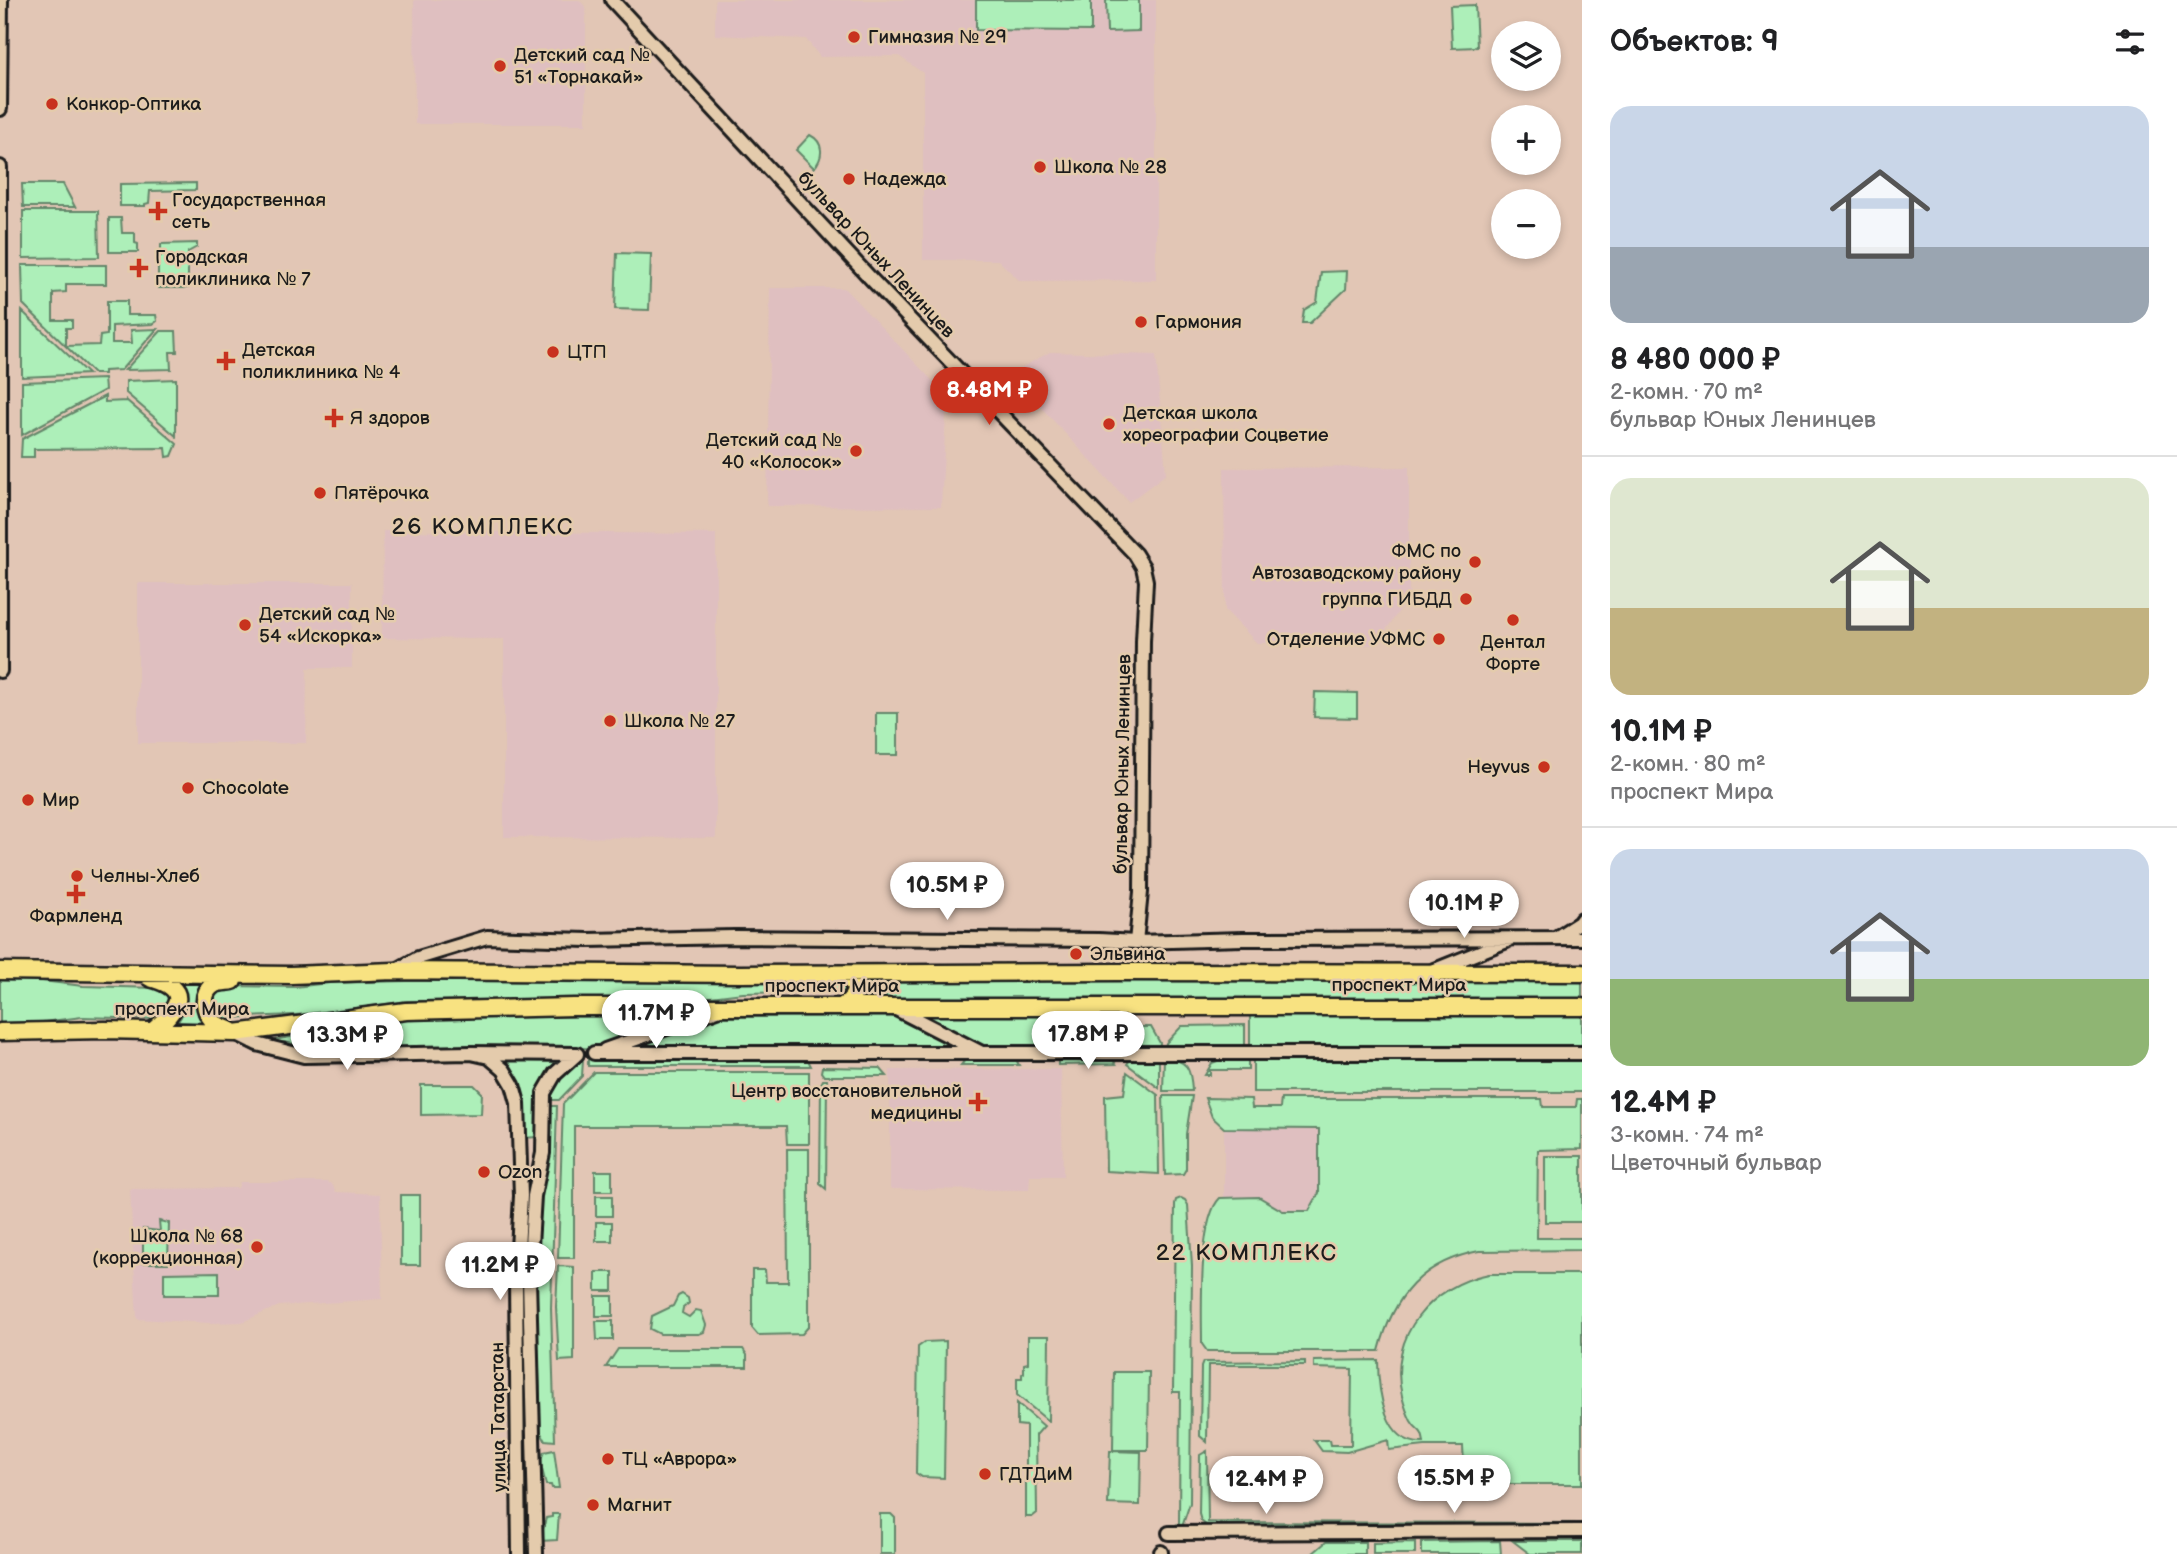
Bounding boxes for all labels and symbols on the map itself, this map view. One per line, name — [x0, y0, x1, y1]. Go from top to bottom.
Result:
place label: Гимназия № 29 — [868, 26, 1007, 49]
marker: Гимназия № 29 — [846, 29, 862, 45]
place label: Детский сад № 51 «Торнакай» — [514, 44, 650, 89]
marker: Детский сад № 51 «Торнакай» — [492, 58, 508, 74]
place label: Конкор-Оптика — [66, 93, 201, 116]
marker: Конкор-Оптика — [44, 96, 60, 112]
place label: Школа № 28 — [1054, 156, 1167, 179]
marker: Школа № 28 — [1032, 159, 1048, 175]
street label: бульвар Юных Ленинцев — [793, 167, 959, 343]
place label: Надежда — [863, 168, 946, 191]
marker: Надежда — [841, 171, 857, 187]
place label: Государственная сеть — [172, 189, 326, 234]
marker: Государственная сеть — [150, 203, 166, 219]
place label: Городская поликлиника № 7 — [155, 246, 311, 291]
marker: Городская поликлиника № 7 — [129, 258, 149, 278]
place label: Гармония — [1155, 311, 1242, 334]
marker: Гармония — [1133, 314, 1149, 330]
place label: Детская поликлиника № 4 — [242, 339, 401, 384]
place label: ЦТП — [567, 341, 607, 364]
marker: ЦТП — [545, 344, 561, 360]
marker: Детская поликлиника № 4 — [216, 351, 236, 371]
pin: 8.48M ₽ — [924, 368, 1054, 427]
place label: Детская школа хореографии Соцветие — [1123, 402, 1329, 447]
place label: Я здоров — [350, 407, 430, 430]
marker: Я здоров — [324, 408, 344, 428]
marker: Детская школа хореографии Соцветие — [1101, 416, 1117, 432]
place label: Детский сад № 40 «Колосок» — [706, 429, 842, 474]
marker: Детский сад № 40 «Колосок» — [848, 443, 864, 459]
place label: Пятёрочка — [334, 482, 429, 505]
marker: Пятёрочка — [312, 485, 328, 501]
district label: 26 КОМПЛЕКС — [392, 513, 574, 541]
place label: ФМС по Автозаводскому району — [1251, 540, 1461, 585]
marker: ФМС по Автозаводскому району — [1467, 554, 1483, 570]
place label: группа ГИБДД — [1322, 588, 1452, 611]
marker: группа ГИБДД — [1458, 591, 1474, 607]
place label: Детский сад № 54 «Искорка» — [259, 603, 395, 648]
marker: Дентал Форте — [1505, 612, 1521, 628]
marker: Детский сад № 54 «Искорка» — [237, 617, 253, 633]
place label: Отделение УФМС — [1267, 628, 1425, 651]
marker: Отделение УФМС — [1431, 631, 1447, 647]
place label: Дентал Форте — [1480, 631, 1546, 676]
street label: бульвар Юных Ленинцев — [1110, 654, 1136, 874]
place label: Школа № 27 — [624, 710, 736, 733]
marker: Школа № 27 — [602, 713, 618, 729]
place label: Heyvus — [1467, 756, 1530, 779]
marker: Heyvus — [1536, 759, 1552, 775]
place label: Chocolate — [202, 777, 289, 800]
marker: Chocolate — [180, 780, 196, 796]
place label: Мир — [42, 789, 79, 812]
marker: Мир — [20, 792, 36, 808]
pin: 10.5M ₽ — [882, 862, 1012, 922]
place label: Челны-Хлеб — [91, 865, 200, 888]
marker: Челны-Хлеб — [69, 868, 85, 884]
pin: 10.1M ₽ — [1399, 880, 1529, 940]
marker: Фармленд — [68, 886, 84, 902]
place label: Фармленд — [30, 905, 123, 928]
place label: Эльвина — [1090, 943, 1166, 966]
marker: Эльвина — [1068, 946, 1084, 962]
street label: проспект Мира — [1331, 974, 1467, 997]
street label: проспект Мира — [764, 975, 900, 998]
pin: 11.7M ₽ — [591, 990, 721, 1050]
street label: проспект Мира — [114, 998, 250, 1021]
pin: 13.3M ₽ — [282, 1012, 412, 1072]
pin: 17.8M ₽ — [1023, 1012, 1153, 1071]
place label: Центр восстановительной медицины — [731, 1080, 962, 1125]
marker: Центр восстановительной медицины — [968, 1092, 988, 1112]
place label: Ozon — [498, 1161, 543, 1184]
marker: Ozon — [476, 1164, 492, 1180]
place label: Школа № 68 (коррекционная) — [92, 1225, 243, 1270]
marker: Школа № 68 (коррекционная) — [249, 1239, 265, 1255]
district label: 22 КОМПЛЕКС — [1156, 1239, 1338, 1267]
pin: 11.2M ₽ — [435, 1242, 565, 1302]
street label: улица Татарстан — [486, 1342, 512, 1492]
place label: ТЦ «Аврора» — [622, 1448, 737, 1471]
marker: ТЦ «Аврора» — [600, 1451, 616, 1467]
pin: 12.4M ₽ — [1201, 1456, 1331, 1516]
pin: 15.5M ₽ — [1389, 1456, 1519, 1515]
place label: ГДТДиМ — [999, 1463, 1073, 1486]
marker: ГДТДиМ — [977, 1466, 993, 1482]
place label: Магнит — [607, 1494, 672, 1517]
marker: Магнит — [585, 1497, 601, 1513]

